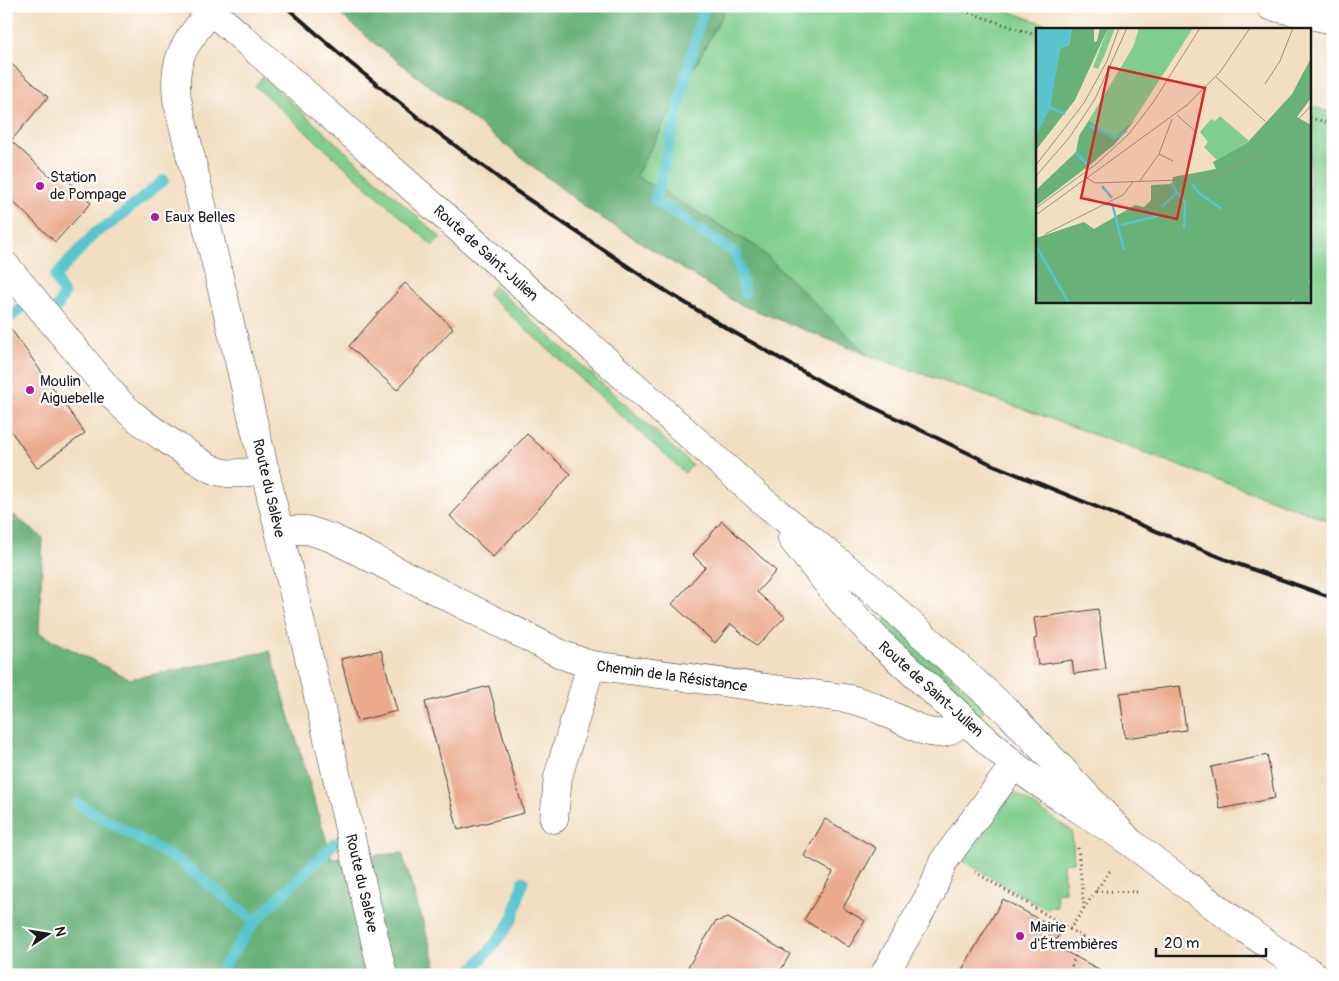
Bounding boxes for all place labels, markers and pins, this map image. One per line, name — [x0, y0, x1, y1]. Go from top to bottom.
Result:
place label: Station de Pompage — [50, 168, 127, 204]
marker: Station de Pompage — [34, 180, 46, 192]
place label: Eaux Belles — [165, 208, 235, 227]
marker: Eaux Belles — [149, 211, 161, 223]
place label: Moulin Aiguebelle — [40, 372, 105, 408]
marker: Moulin Aiguebelle — [24, 384, 36, 396]
place label: Mairie d'Étrembières — [1030, 918, 1118, 954]
marker: Mairie d'Étrembières — [1014, 930, 1026, 942]

